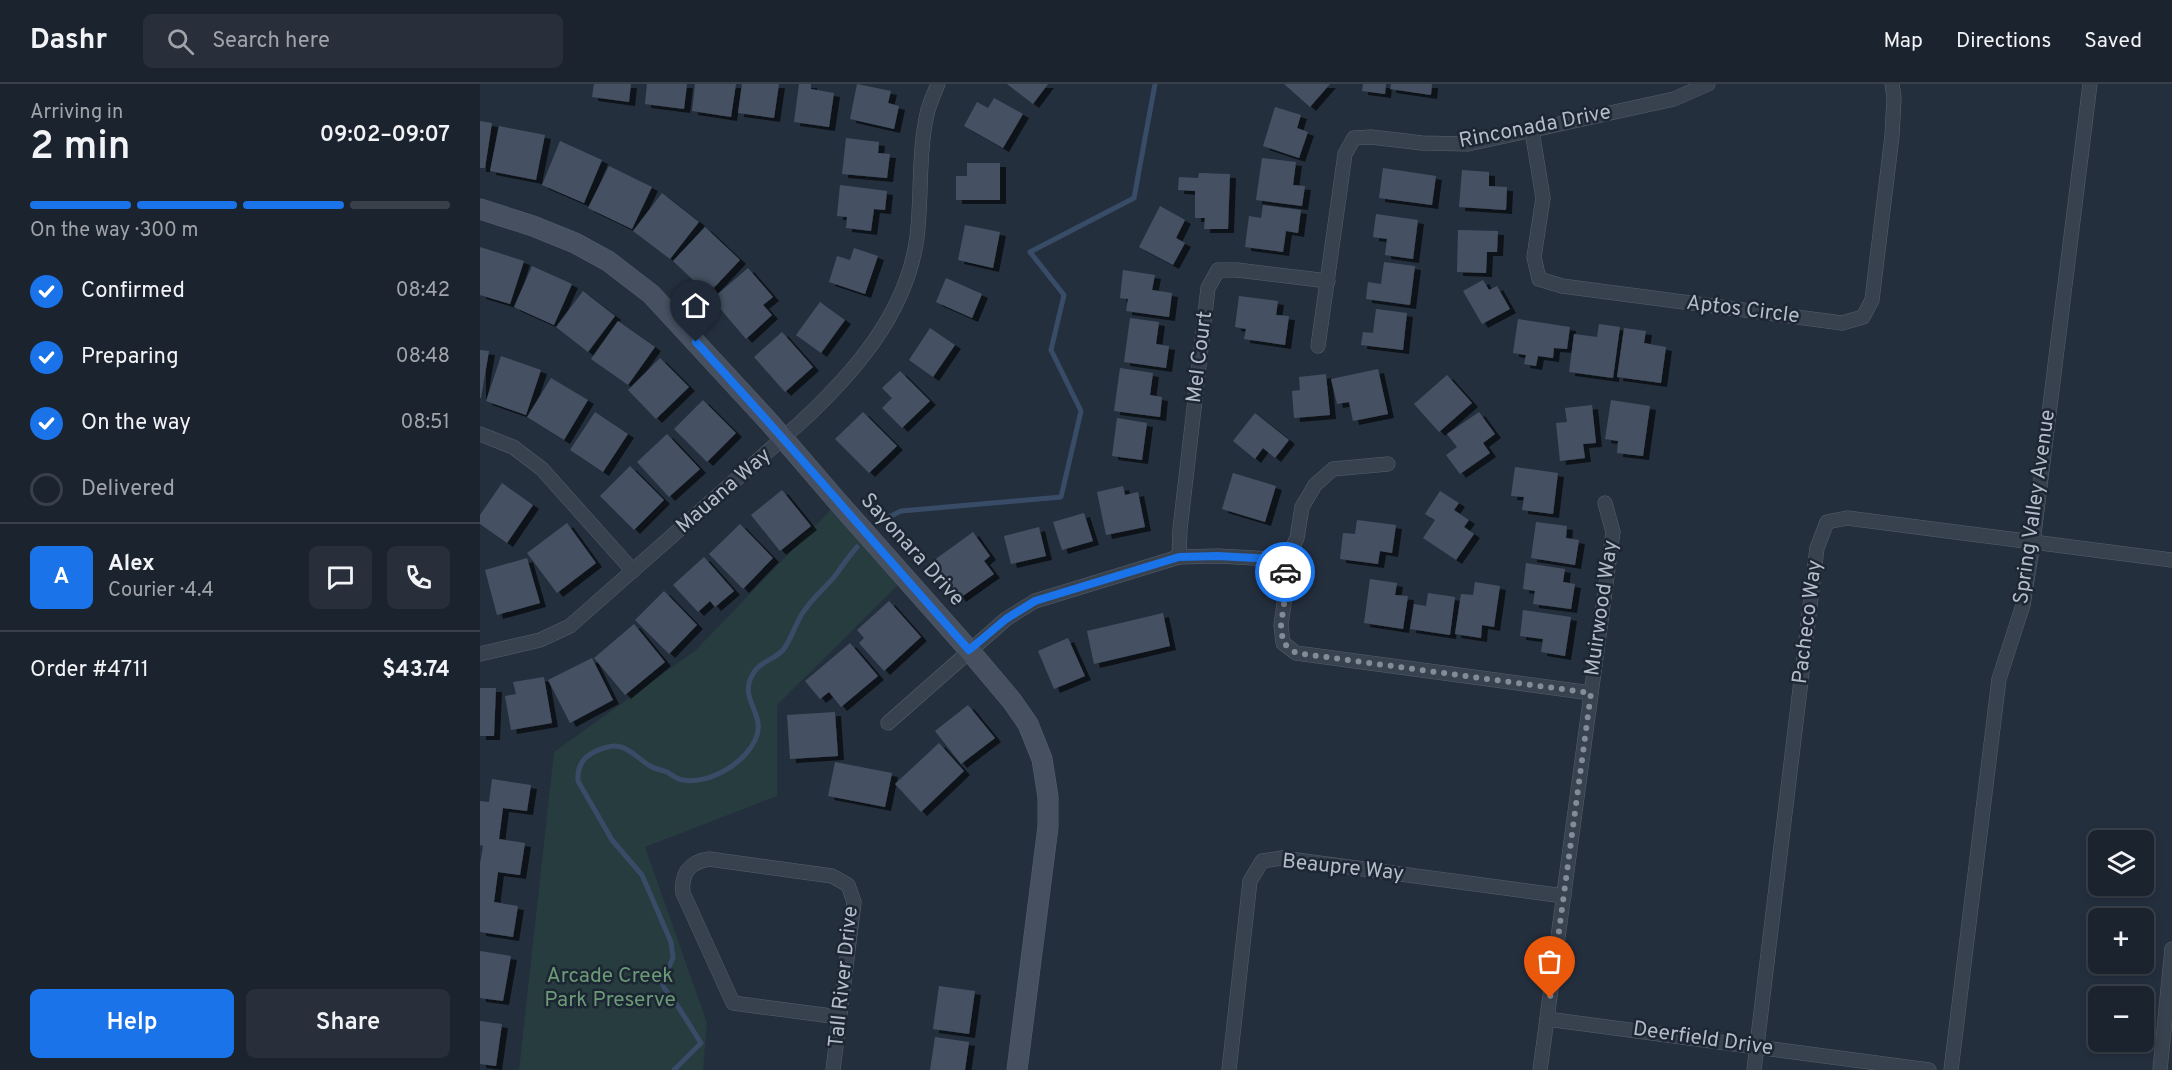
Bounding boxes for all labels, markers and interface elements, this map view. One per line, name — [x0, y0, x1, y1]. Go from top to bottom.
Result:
search box — [143, 14, 563, 68]
text: Dashr — [30, 23, 107, 59]
icon: search — [164, 25, 197, 58]
text: Search here — [212, 28, 330, 55]
text: Map — [1883, 28, 1923, 55]
text: Directions — [1956, 28, 2051, 55]
text: Saved — [2084, 28, 2142, 55]
street label: Rinconada Drive — [1457, 99, 1613, 155]
text: Arriving in — [30, 100, 123, 126]
text: 09:02–09:07 — [320, 122, 450, 149]
text: 2 min — [30, 124, 131, 173]
text: On the way · 300 m — [30, 218, 198, 244]
icon: check — [30, 275, 63, 308]
text: Confirmed — [81, 278, 185, 305]
text: 08:42 — [396, 278, 450, 304]
pin — [670, 280, 721, 342]
icon: home — [679, 289, 712, 322]
street label: Aptos Circle — [1685, 290, 1801, 330]
street label: Mel Court — [1181, 309, 1219, 405]
icon: check — [30, 341, 63, 374]
text: Preparing — [81, 344, 179, 371]
text: 08:48 — [396, 344, 450, 370]
icon: check — [30, 407, 63, 440]
street label: Spring Valley Avenue — [2008, 408, 2062, 606]
text: On the way — [81, 410, 191, 437]
text: 08:51 — [401, 410, 450, 436]
street label: Mauana Way — [671, 442, 777, 540]
text: Delivered — [81, 476, 175, 503]
street label: Sayonara Drive — [854, 488, 970, 612]
street label: Muirwood Way — [1579, 538, 1625, 678]
courier — [1255, 542, 1315, 602]
button: chat — [309, 546, 372, 609]
button: phone — [387, 546, 450, 609]
text: Alex — [108, 551, 155, 578]
icon: car — [1269, 556, 1302, 589]
street label: Pacheco Way — [1787, 559, 1829, 685]
text: A — [54, 564, 69, 591]
text: Courier · 4.4 — [108, 578, 214, 604]
text: Order #4711 — [30, 657, 149, 684]
text: $43.74 — [382, 657, 450, 684]
map controls — [2088, 830, 2154, 1052]
button: layers — [2088, 830, 2154, 896]
street label: Beaupre Way — [1281, 848, 1405, 888]
street label: Tall River Drive — [823, 905, 865, 1049]
button: + — [2088, 908, 2154, 974]
pin — [1524, 936, 1575, 998]
icon: bag — [1533, 945, 1566, 978]
park label: Arcade Creek Park Preserve — [544, 963, 676, 1014]
button: − — [2088, 986, 2154, 1052]
button: Help — [30, 989, 234, 1058]
button: Share — [246, 989, 450, 1058]
street label: Deerfield Drive — [1631, 1016, 1775, 1062]

